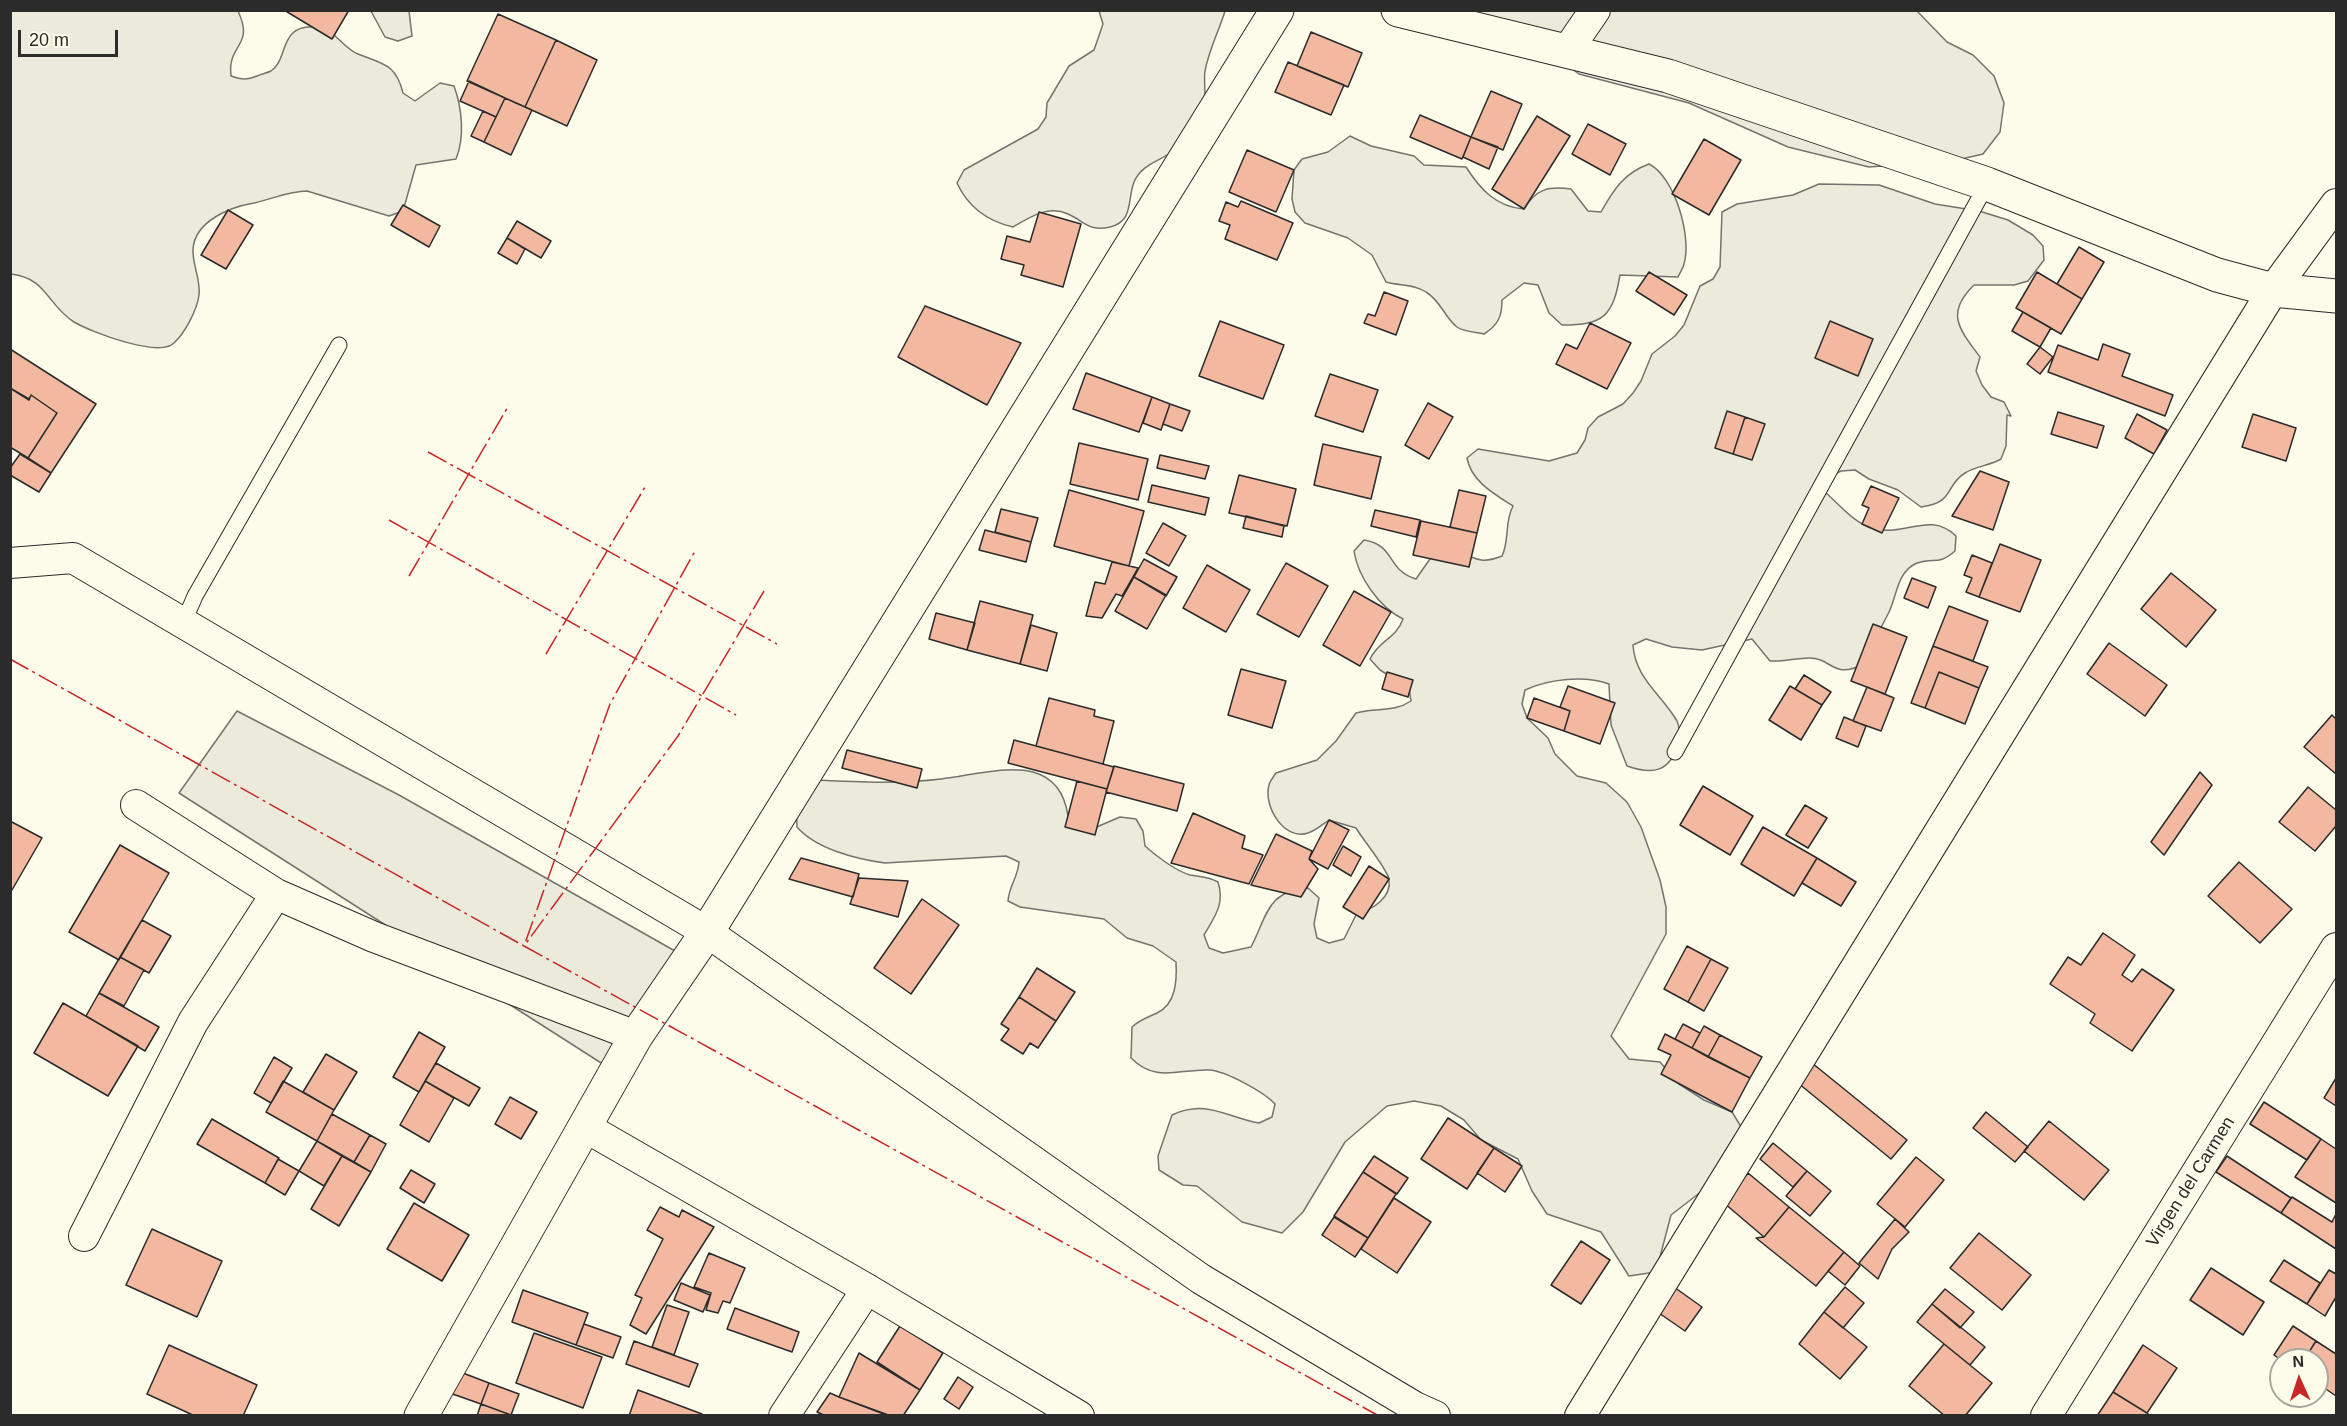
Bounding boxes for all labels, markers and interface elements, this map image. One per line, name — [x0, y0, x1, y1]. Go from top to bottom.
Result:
scale bar — [21, 18, 122, 56]
text: 20 m — [29, 30, 69, 50]
street label: Virgen del Carmen — [2142, 1113, 2240, 1251]
north arrow — [2269, 1348, 2329, 1408]
text: N — [2292, 1353, 2304, 1370]

